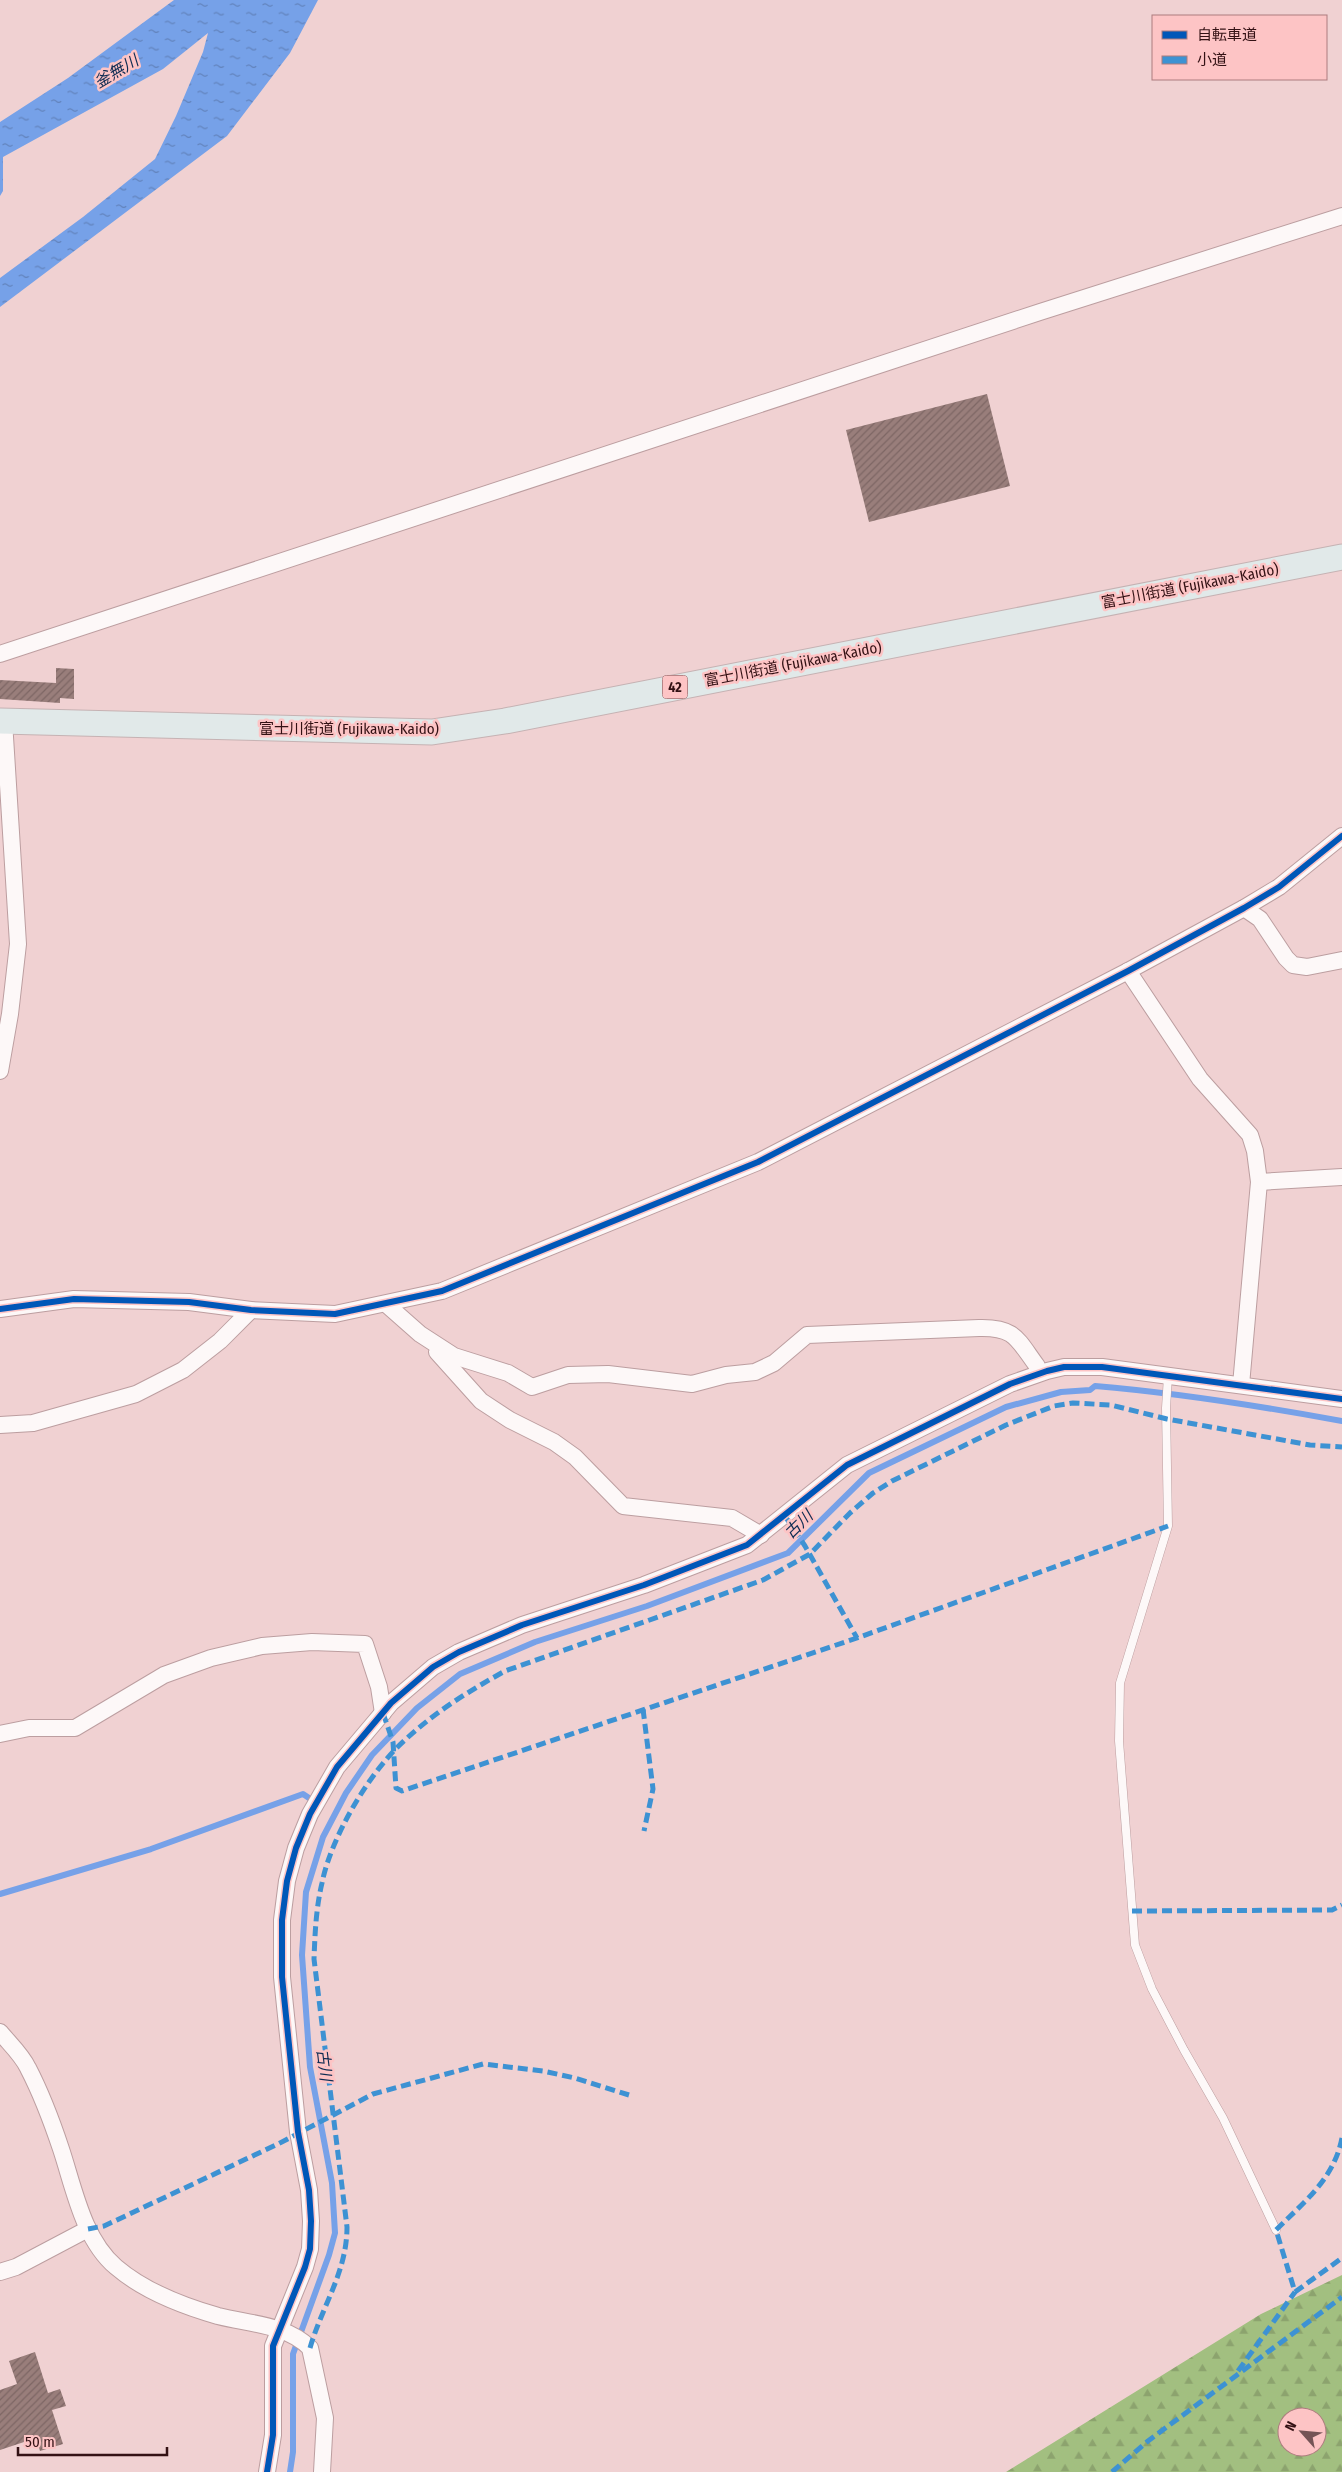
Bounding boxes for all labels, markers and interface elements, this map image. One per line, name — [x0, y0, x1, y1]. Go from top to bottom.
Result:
legend — [1152, 15, 1327, 80]
text: 自転車道 — [1197, 26, 1257, 44]
water label: 釜無川 — [91, 50, 143, 92]
text: 小道 — [1197, 51, 1227, 69]
street label: 富士川街道 (Fujikawa-Kaido) — [1100, 560, 1280, 612]
street label: 富士川街道 (Fujikawa-Kaido) — [703, 638, 883, 690]
road number: 42 — [662, 676, 688, 699]
street label: 富士川街道 (Fujikawa-Kaido) — [259, 720, 439, 738]
water label: 古川 — [780, 1505, 818, 1542]
water label: 古川 — [313, 2048, 336, 2084]
north arrow — [1277, 2407, 1327, 2457]
text: N — [1281, 2419, 1300, 2434]
scale bar — [18, 2424, 166, 2456]
text: 50 m — [25, 2433, 55, 2451]

